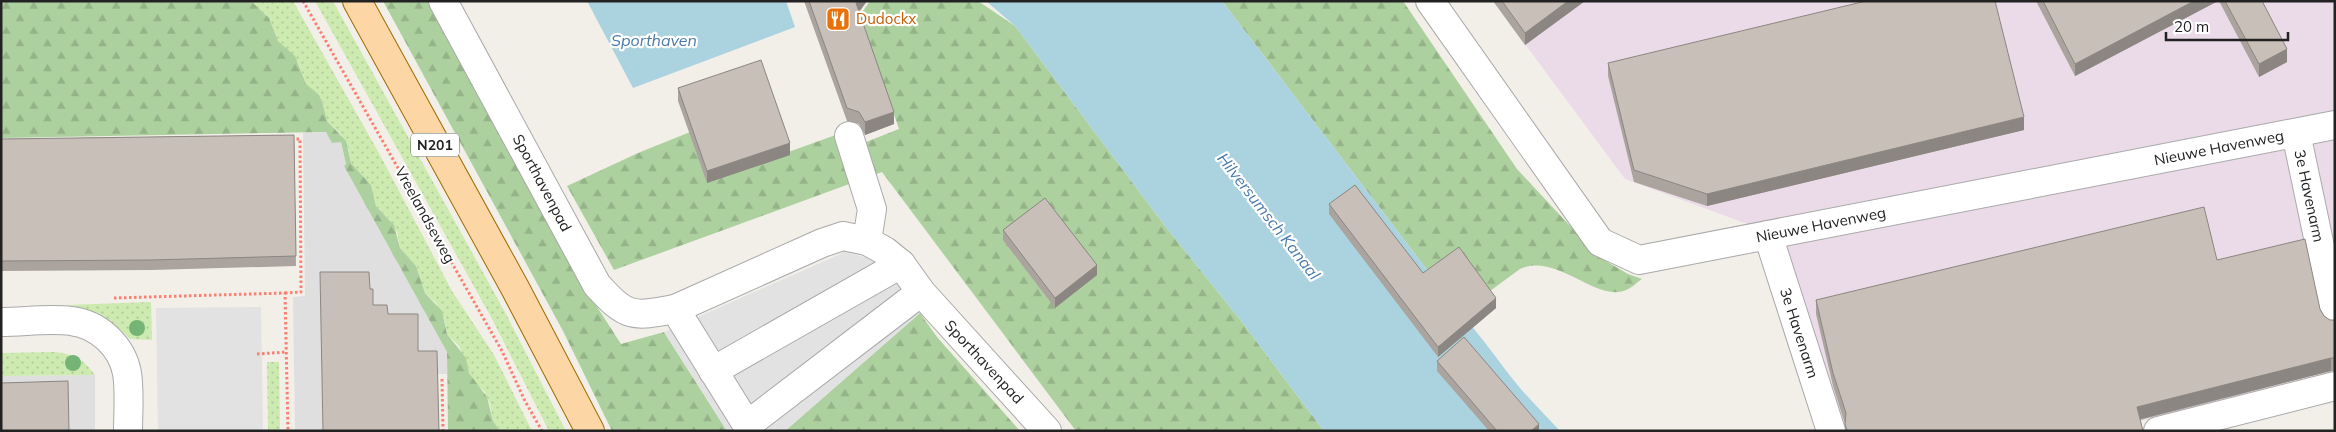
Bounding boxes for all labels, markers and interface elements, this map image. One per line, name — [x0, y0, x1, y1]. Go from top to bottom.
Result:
restaurant icon: Dudockx — [825, 6, 851, 32]
place label: Dudockx — [856, 9, 916, 28]
scale bar — [2166, 10, 2288, 42]
text: 20 m — [2174, 17, 2209, 36]
water label: Sporthaven — [611, 30, 697, 50]
street label: Nieuwe Havenweg — [2152, 126, 2285, 169]
street label: Sporthavenpad — [509, 131, 576, 235]
road number: N201 — [411, 134, 459, 156]
street label: 3e Havenarm — [2290, 148, 2329, 244]
water label: Hilversumsch Kanaal — [1213, 149, 1325, 284]
street label: Vreelandseweg — [391, 163, 460, 266]
street label: Nieuwe Havenweg — [1754, 203, 1887, 246]
street label: 3e Havenarm — [1776, 285, 1823, 380]
street label: Sporthavenpad — [941, 316, 1028, 407]

